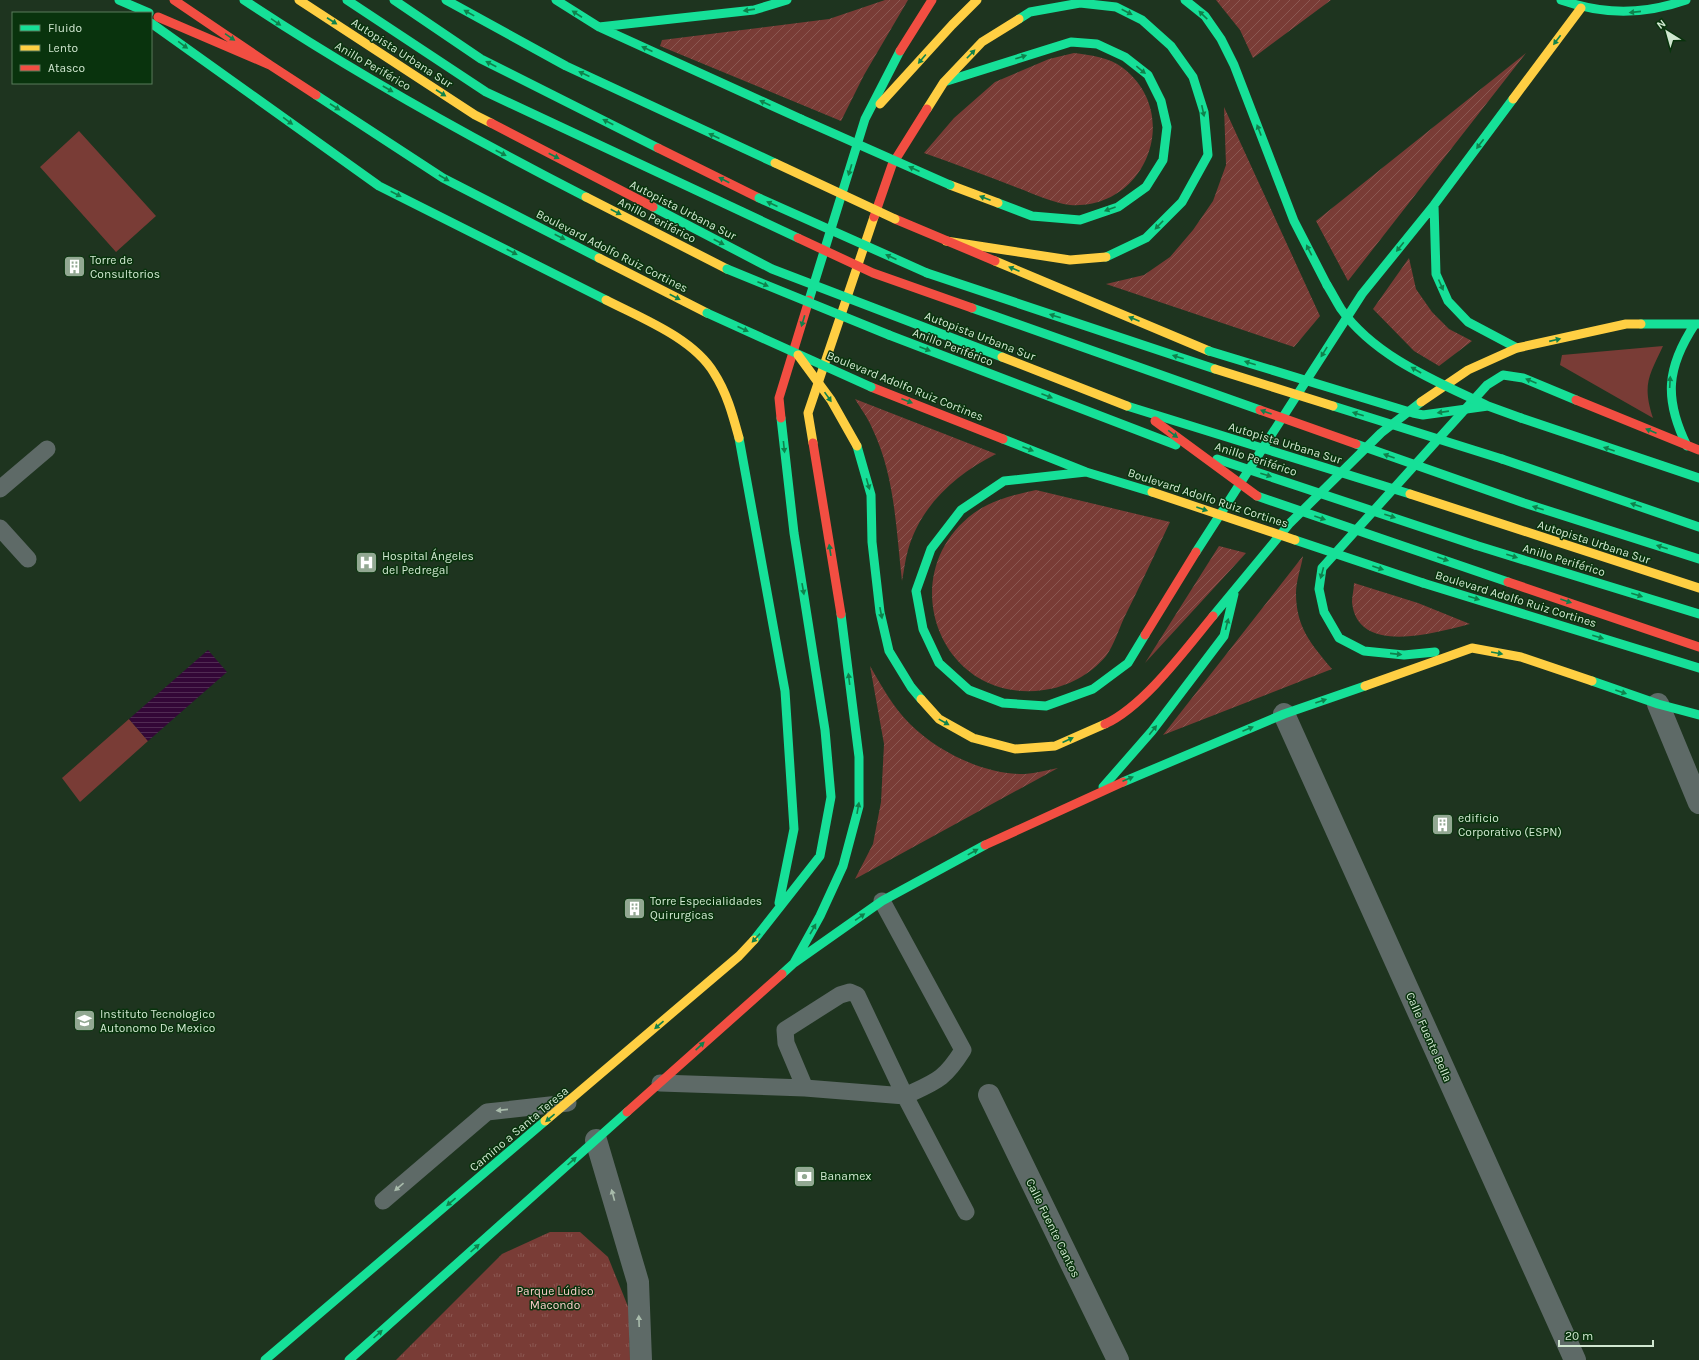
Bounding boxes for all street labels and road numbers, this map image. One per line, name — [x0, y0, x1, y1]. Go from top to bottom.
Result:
street label: Autopista Urbana Sur — [349, 15, 456, 91]
street label: Anillo Periférico — [332, 39, 414, 93]
street label: Autopista Urbana Sur — [627, 177, 739, 243]
street label: Anillo Periférico — [616, 194, 698, 246]
street label: Boulevard Adolfo Ruiz Cortines — [534, 207, 690, 295]
street label: Autopista Urbana Sur — [923, 308, 1038, 364]
street label: Anillo Periférico — [911, 325, 995, 369]
street label: Boulevard Adolfo Ruiz Cortines — [825, 348, 985, 424]
street label: Autopista Urbana Sur — [1227, 419, 1344, 467]
street label: Anillo Periférico — [1213, 439, 1299, 479]
street label: Boulevard Adolfo Ruiz Cortines — [1126, 465, 1290, 531]
street label: Autopista Urbana Sur — [1536, 517, 1653, 567]
street label: Anillo Periférico — [1521, 541, 1607, 579]
street label: Boulevard Adolfo Ruiz Cortines — [1434, 568, 1598, 630]
street label: Calle Fuente Bella — [1403, 990, 1455, 1084]
street label: Camino a Santa Teresa — [467, 1084, 571, 1174]
street label: Calle Fuente Cantos — [1023, 1176, 1083, 1280]

